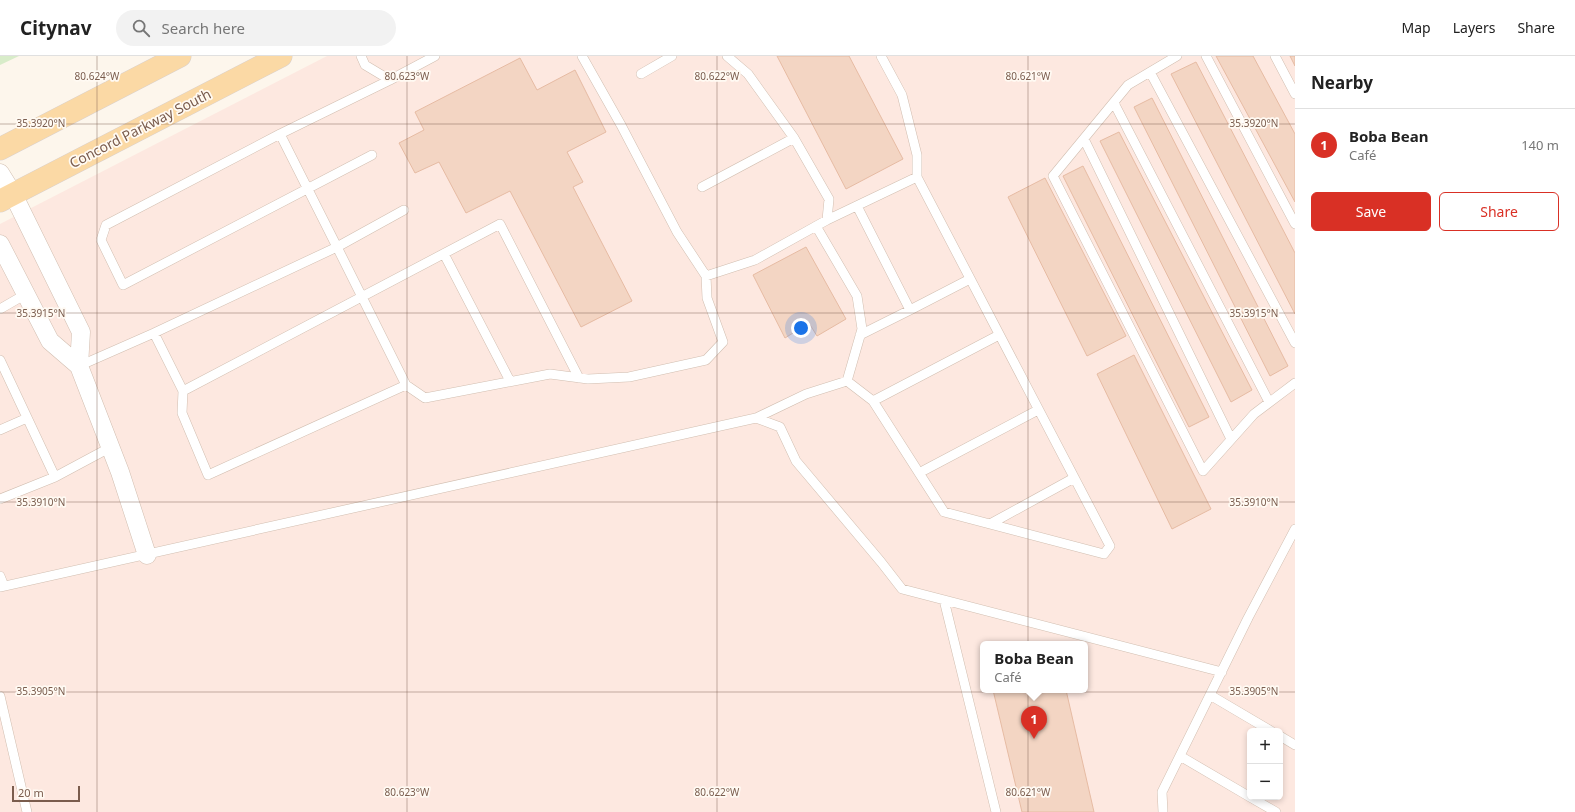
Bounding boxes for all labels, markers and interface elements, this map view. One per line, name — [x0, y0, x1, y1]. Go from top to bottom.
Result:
search box — [116, 10, 396, 46]
text: Citynav — [20, 15, 92, 41]
icon: search — [130, 17, 152, 39]
text: Search here — [162, 18, 245, 38]
text: Map — [1402, 18, 1431, 37]
text: Layers — [1453, 18, 1495, 37]
text: Share — [1517, 18, 1555, 37]
text: 80.624°W — [75, 69, 120, 83]
text: 80.623°W — [385, 69, 430, 83]
text: 80.622°W — [695, 69, 740, 83]
text: 80.621°W — [1006, 69, 1051, 83]
text: Nearby — [1311, 71, 1373, 94]
street label: Concord Parkway South — [66, 84, 214, 172]
text: 35.3920°N — [17, 116, 65, 130]
text: 35.3920°N — [1230, 116, 1278, 130]
text: Boba Bean — [1349, 126, 1428, 146]
text: 1 — [1320, 136, 1328, 154]
text: 140 m — [1521, 136, 1559, 154]
text: Café — [1349, 146, 1376, 164]
button: Save — [1311, 192, 1431, 231]
button: Share — [1439, 192, 1559, 231]
text: 35.3915°N — [17, 306, 65, 320]
text: 35.3915°N — [1230, 306, 1278, 320]
your location — [791, 318, 811, 338]
text: 35.3910°N — [17, 495, 65, 509]
text: 35.3910°N — [1230, 495, 1278, 509]
popup — [980, 641, 1088, 693]
text: Boba Bean — [994, 648, 1074, 668]
text: Café — [994, 668, 1022, 686]
text: 35.3905°N — [17, 684, 65, 698]
text: 35.3905°N — [1230, 684, 1278, 698]
pin: 1 — [1021, 706, 1047, 739]
map controls — [1247, 728, 1283, 800]
button: + — [1247, 728, 1283, 764]
button: − — [1247, 764, 1283, 800]
scale bar — [12, 784, 80, 803]
text: 20 m — [18, 785, 44, 800]
text: 80.623°W — [385, 785, 430, 799]
text: 80.622°W — [695, 785, 740, 799]
text: 80.621°W — [1006, 785, 1051, 799]

